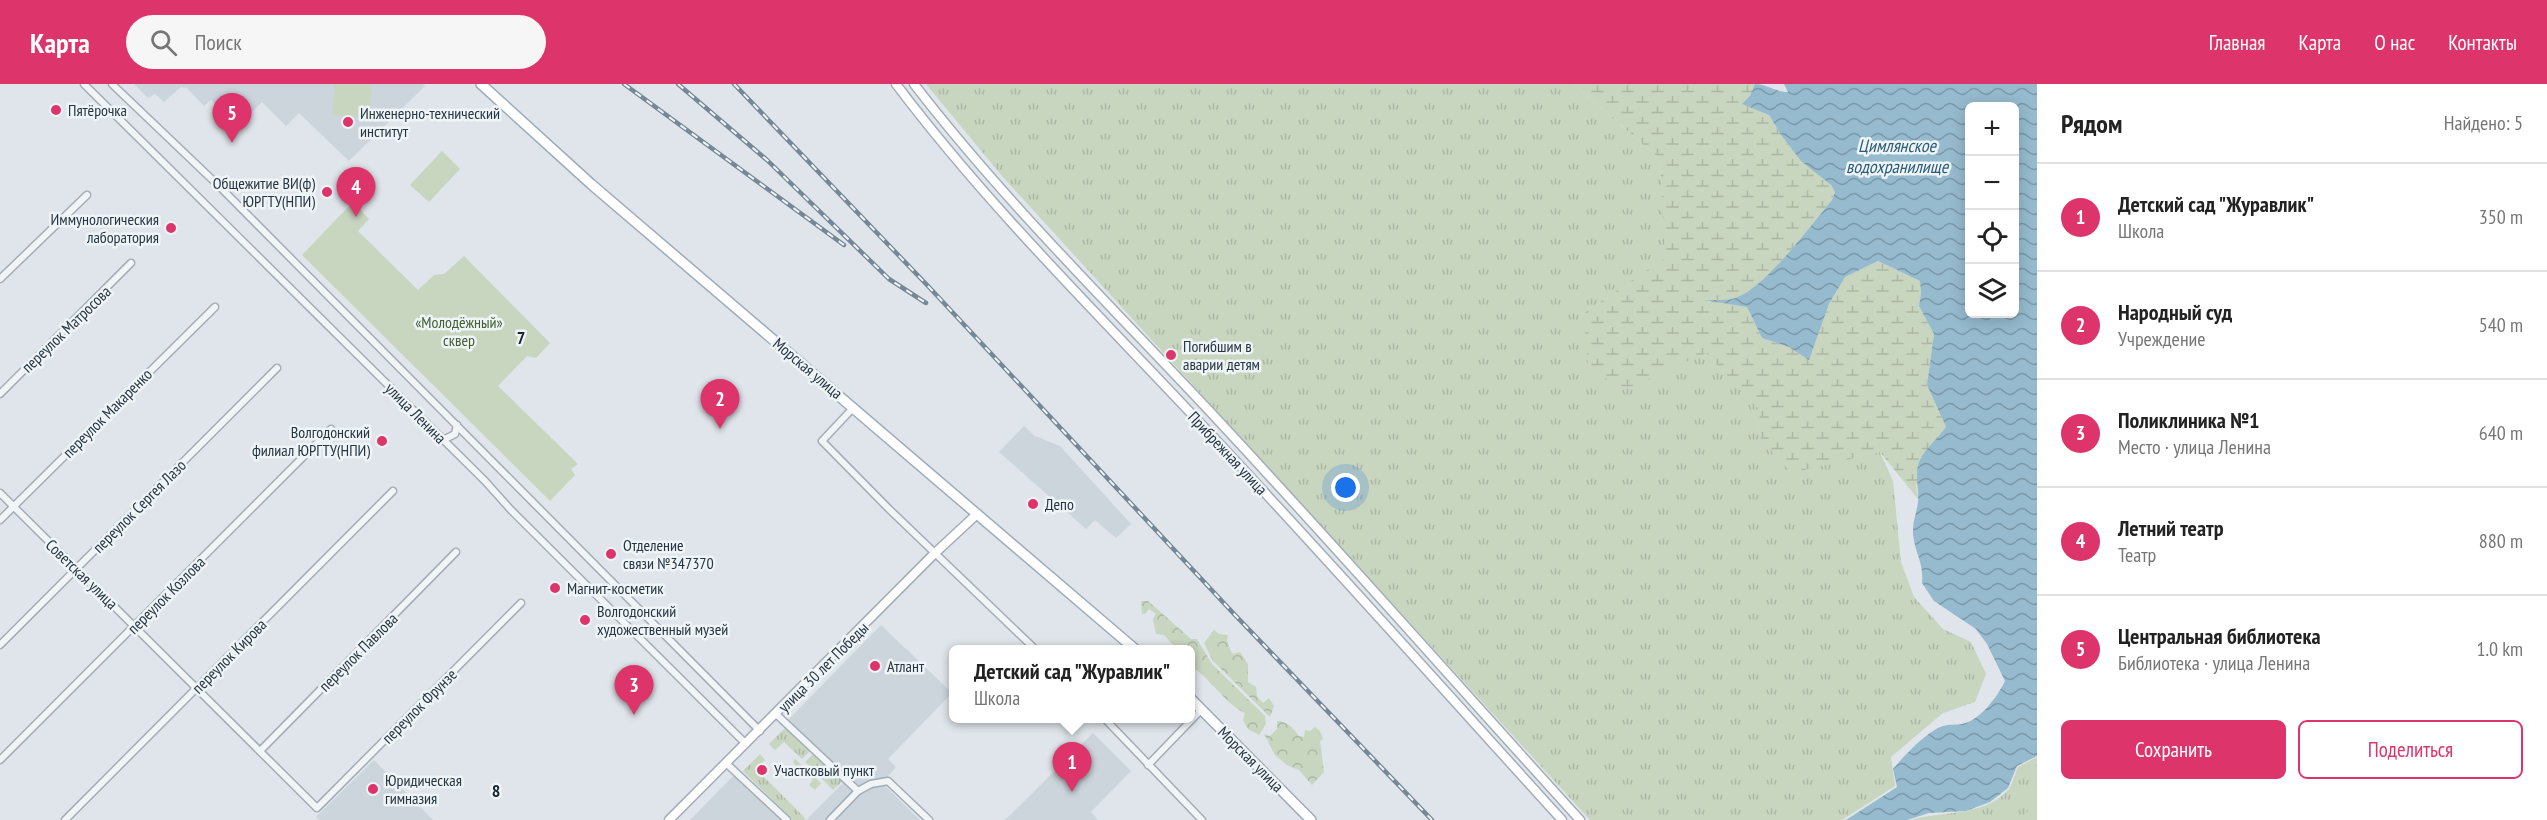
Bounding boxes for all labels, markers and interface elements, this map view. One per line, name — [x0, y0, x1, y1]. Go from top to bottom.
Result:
search box — [126, 15, 546, 69]
text: Карта — [30, 24, 90, 61]
icon: search — [147, 26, 180, 59]
text: Поиск — [195, 28, 242, 56]
text: Главная — [2209, 29, 2265, 56]
text: Карта — [2298, 29, 2341, 56]
text: О нас — [2374, 29, 2415, 56]
text: Контакты — [2448, 29, 2517, 56]
pin: 5 — [212, 94, 252, 143]
place label: Пятёрочка — [68, 100, 127, 120]
map controls — [1965, 102, 2019, 318]
button: + — [1965, 102, 2019, 156]
marker: Пятёрочка — [49, 103, 63, 117]
place label: Инженерно-технический институт — [360, 103, 500, 141]
text: Рядом — [2061, 107, 2122, 140]
text: Найдено: 5 — [2444, 110, 2523, 136]
marker: Инженерно-технический институт — [341, 115, 355, 129]
water label: Цимлянское водохранилище — [1846, 134, 1950, 178]
button: − — [1965, 156, 2019, 210]
pin: 4 — [336, 168, 376, 217]
place label: Общежитие ВИ(ф) ЮРГТУ(НПИ) — [213, 173, 315, 211]
marker: Общежитие ВИ(ф) ЮРГТУ(НПИ) — [320, 185, 334, 199]
text: Детский сад "Журавлик" — [2118, 190, 2314, 218]
text: 1 — [2076, 204, 2085, 230]
text: 350 m — [2479, 204, 2523, 230]
place label: Иммунологическия лаборатория — [51, 209, 159, 247]
button: locate — [1965, 210, 2019, 264]
text: Школа — [2118, 218, 2164, 244]
marker: Иммунологическия лаборатория — [164, 221, 178, 235]
button: layers — [1965, 264, 2019, 318]
street label: переулок Матросова — [17, 281, 115, 377]
text: Народный суд — [2118, 298, 2232, 326]
park label: «Молодёжный» сквер — [415, 312, 503, 350]
text: 2 — [2076, 312, 2085, 338]
text: 540 m — [2479, 312, 2523, 338]
district label: 7 — [517, 326, 525, 349]
text: Учреждение — [2118, 326, 2206, 352]
street label: Морская улица — [769, 333, 847, 403]
place label: Погибшим в аварии детям — [1183, 336, 1260, 374]
marker: Погибшим в аварии детям — [1164, 348, 1178, 362]
street label: переулок Макаренко — [58, 364, 156, 462]
street label: улица Ленина — [381, 378, 451, 448]
pin: 2 — [700, 380, 740, 429]
text: Поликлиника №1 — [2118, 406, 2260, 434]
street label: Прибрежная улица — [1184, 407, 1272, 499]
text: 3 — [2076, 420, 2085, 446]
text: 640 m — [2479, 420, 2523, 446]
place label: Волгодонский филиал ЮРГТУ(НПИ) — [252, 422, 370, 460]
marker: Волгодонский филиал ЮРГТУ(НПИ) — [375, 434, 389, 448]
text: Место · улица Ленина — [2118, 434, 2271, 460]
street label: переулок Сергея Лазо — [88, 455, 190, 557]
your location — [1331, 473, 1360, 502]
place label: Депо — [1045, 494, 1074, 514]
marker: Депо — [1026, 497, 1040, 511]
text: Летний театр — [2118, 514, 2224, 542]
text: 4 — [2076, 528, 2085, 554]
text: 880 m — [2479, 528, 2523, 554]
street label: Советская улица — [42, 535, 122, 613]
place label: Отделение связи №347370 — [623, 535, 714, 573]
text: Театр — [2118, 542, 2156, 568]
marker: Отделение связи №347370 — [604, 547, 618, 561]
street label: переулок Козлова — [123, 552, 209, 638]
place label: Магнит-косметик — [567, 578, 664, 598]
marker: Магнит-косметик — [548, 581, 562, 595]
place label: Волгодонский художественный музей — [597, 601, 728, 639]
street label: переулок Павлова — [314, 608, 402, 696]
marker: Волгодонский художественный музей — [578, 613, 592, 627]
street label: переулок Кирова — [188, 615, 270, 697]
street label: улица 30 лет Победы — [774, 618, 872, 716]
text: Центральная библиотека — [2118, 622, 2321, 650]
text: 5 — [2076, 636, 2085, 662]
text: 1.0 km — [2476, 636, 2523, 662]
popup — [949, 645, 1195, 723]
text: Библиотека · улица Ленина — [2118, 650, 2310, 676]
place label: Атлант — [887, 656, 925, 676]
text: Детский сад "Журавлик" — [974, 657, 1170, 685]
marker: Атлант — [868, 659, 882, 673]
street label: переулок Фрунзе — [377, 664, 461, 748]
pin: 3 — [614, 666, 654, 715]
text: Школа — [974, 685, 1020, 711]
button: Сохранить — [2061, 720, 2286, 779]
button: Поделиться — [2298, 720, 2523, 779]
street label: Морская улица — [1214, 722, 1288, 796]
pin: 1 — [1052, 742, 1092, 792]
place label: Участковый пункт — [774, 760, 875, 780]
marker: Участковый пункт — [755, 763, 769, 777]
place label: Юридическая гимназия — [385, 770, 462, 808]
district label: 8 — [492, 779, 500, 802]
marker: Юридическая гимназия — [366, 782, 380, 796]

